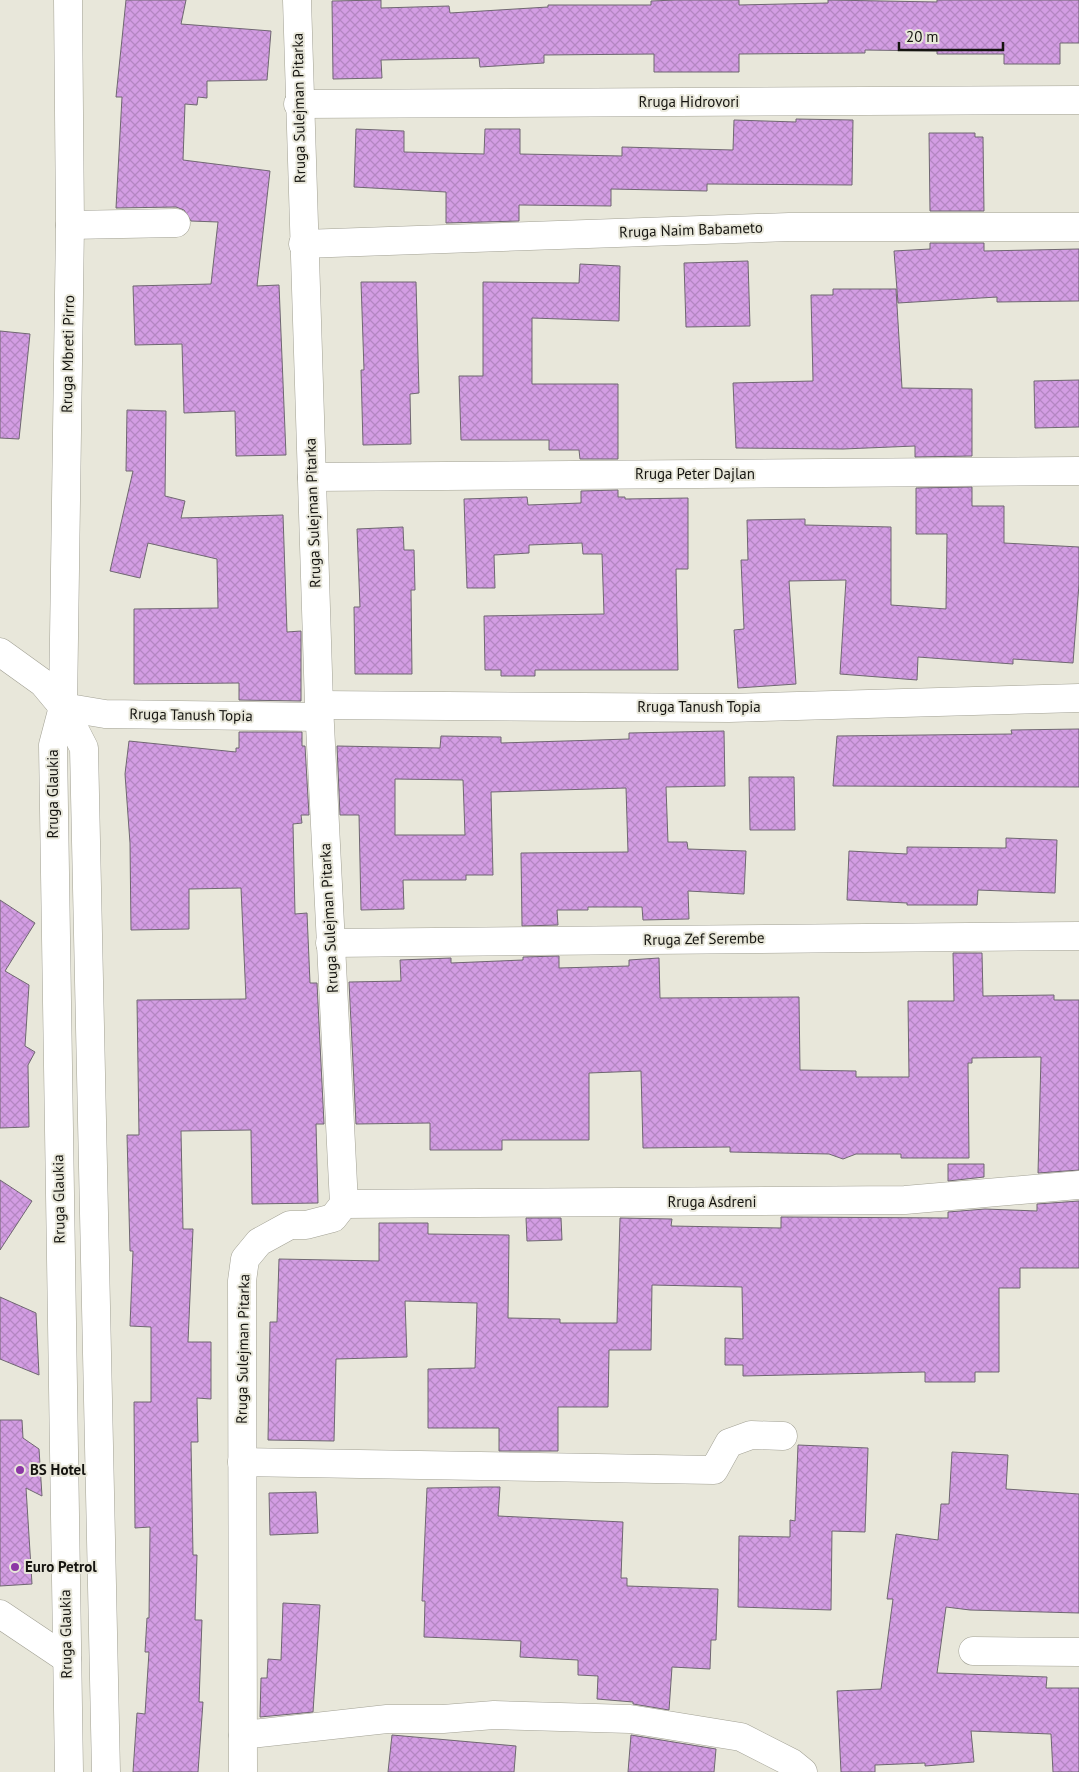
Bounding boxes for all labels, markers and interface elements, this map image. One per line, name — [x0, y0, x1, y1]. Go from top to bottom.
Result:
scale bar — [899, 20, 1003, 52]
text: 20 m — [906, 27, 939, 46]
street label: Rruga Sulejman Pitarka — [288, 33, 309, 183]
street label: Rruga Hidrovori — [639, 92, 739, 111]
street label: Rruga Naim Babameto — [619, 217, 763, 242]
street label: Rruga Mbreti Pirro — [57, 295, 78, 413]
street label: Rruga Sulejman Pitarka — [300, 438, 325, 588]
street label: Rruga Peter Dajlan — [635, 464, 755, 483]
street label: Rruga Tanush Topia — [637, 697, 761, 716]
street label: Rruga Tanush Topia — [129, 704, 253, 725]
street label: Rruga Glaukia — [43, 749, 62, 839]
street label: Rruga Sulejman Pitarka — [315, 843, 342, 993]
street label: Rruga Zef Serembe — [643, 928, 765, 949]
street label: Rruga Glaukia — [48, 1154, 69, 1244]
street label: Rruga Asdreni — [667, 1192, 757, 1211]
street label: Rruga Sulejman Pitarka — [232, 1274, 253, 1424]
place label: BS Hotel — [30, 1460, 86, 1479]
marker: BS Hotel — [14, 1464, 26, 1476]
place label: Euro Petrol — [25, 1557, 97, 1576]
marker: Euro Petrol — [9, 1561, 21, 1573]
street label: Rruga Glaukia — [55, 1589, 76, 1679]

